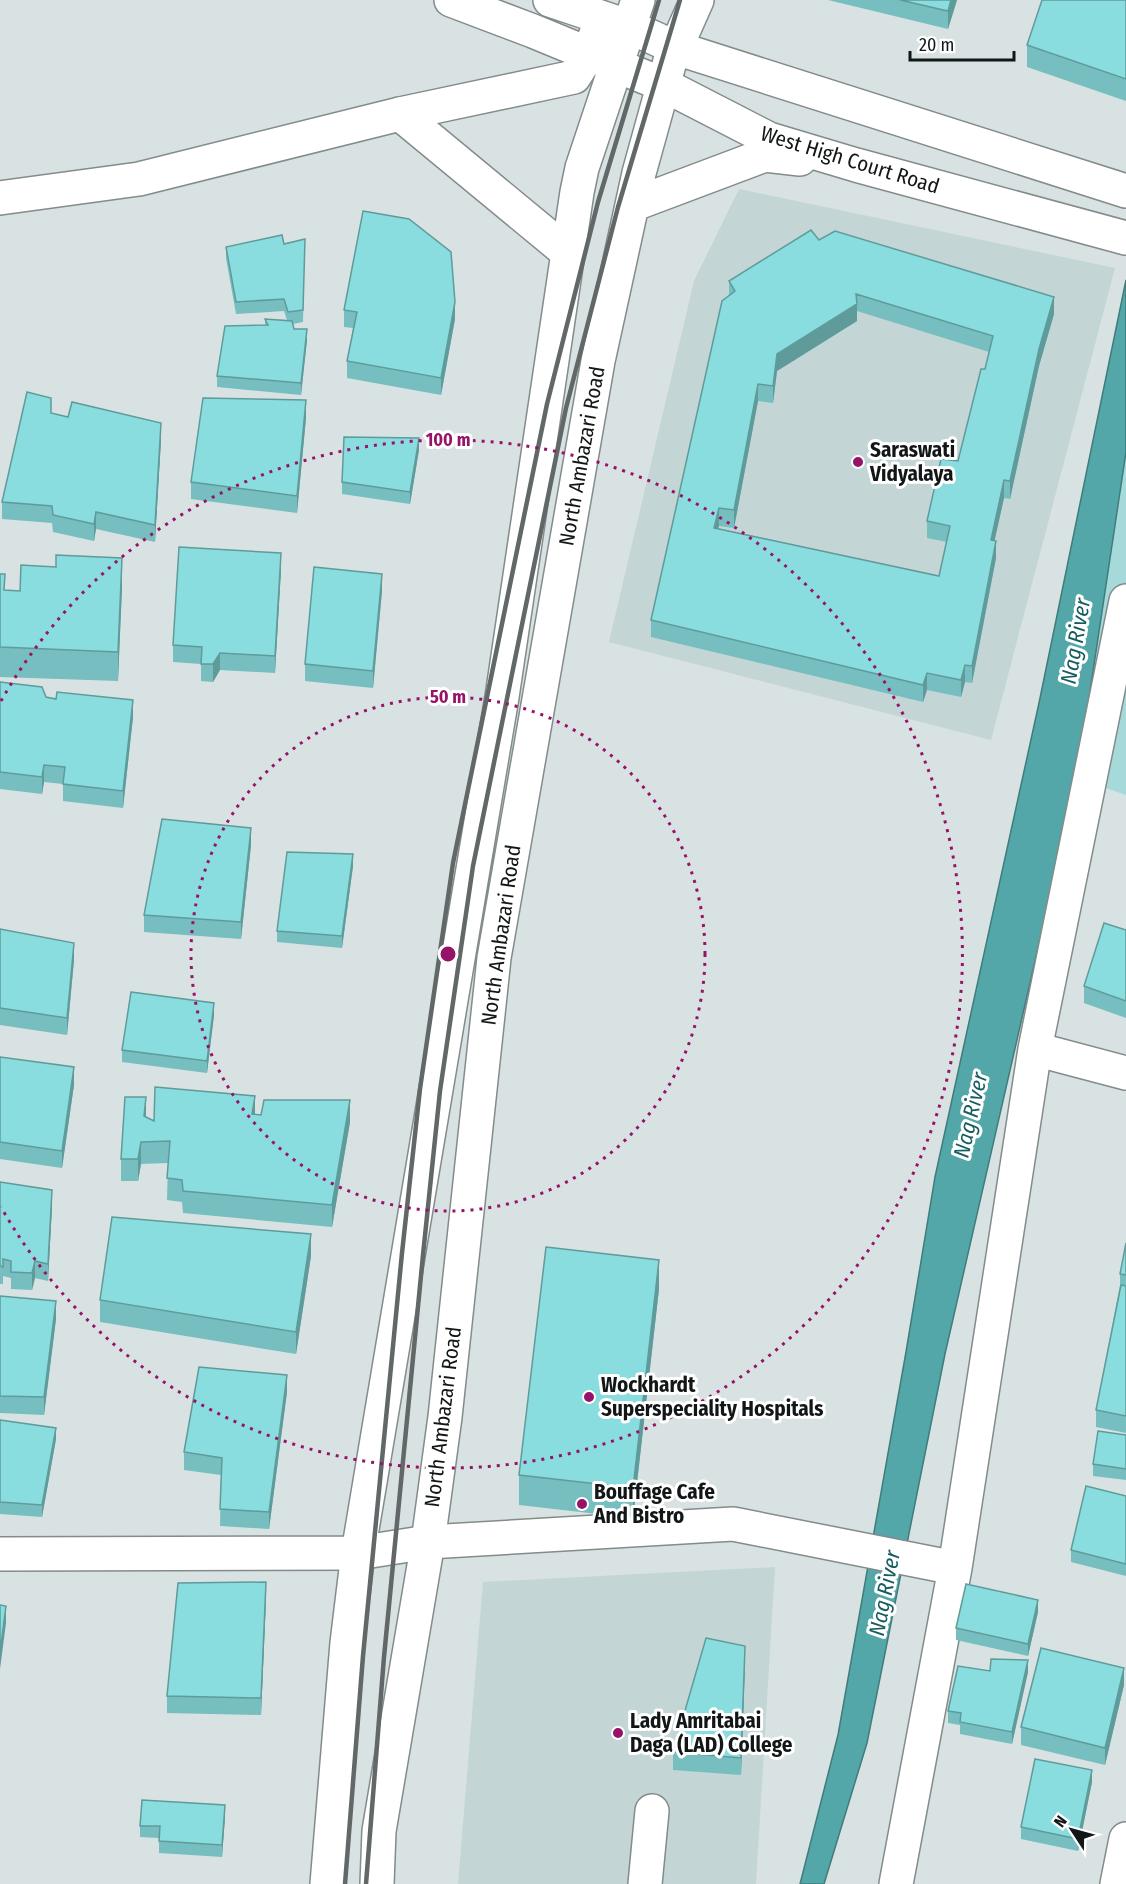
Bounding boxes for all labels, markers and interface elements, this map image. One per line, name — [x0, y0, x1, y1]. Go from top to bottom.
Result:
scale bar — [910, 24, 1014, 62]
text: 20 m — [919, 34, 954, 56]
street label: West High Court Road — [758, 120, 942, 200]
street label: North Ambazari Road — [553, 364, 611, 548]
text: 100 m — [426, 429, 470, 451]
place label: Saraswati Vidyalaya — [869, 437, 955, 487]
marker: Saraswati Vidyalaya — [851, 455, 865, 469]
water label: Nag River — [1055, 595, 1097, 686]
text: 50 m — [430, 686, 466, 708]
street label: North Ambazari Road — [475, 843, 527, 1027]
centre of rings — [438, 944, 458, 964]
water label: Nag River — [948, 1069, 994, 1160]
street label: North Ambazari Road — [419, 1325, 467, 1509]
place label: Wockhardt Superspeciality Hospitals — [601, 1372, 824, 1422]
marker: Wockhardt Superspeciality Hospitals — [582, 1390, 596, 1404]
place label: Bouffage Cafe And Bistro — [593, 1479, 715, 1529]
marker: Bouffage Cafe And Bistro — [575, 1497, 589, 1511]
water label: Nag River — [863, 1547, 906, 1638]
place label: Lady Amritabai Daga (LAD) College — [630, 1708, 793, 1758]
marker: Lady Amritabai Daga (LAD) College — [611, 1726, 625, 1740]
north arrow — [1042, 1800, 1102, 1860]
text: N — [1050, 1812, 1071, 1831]

